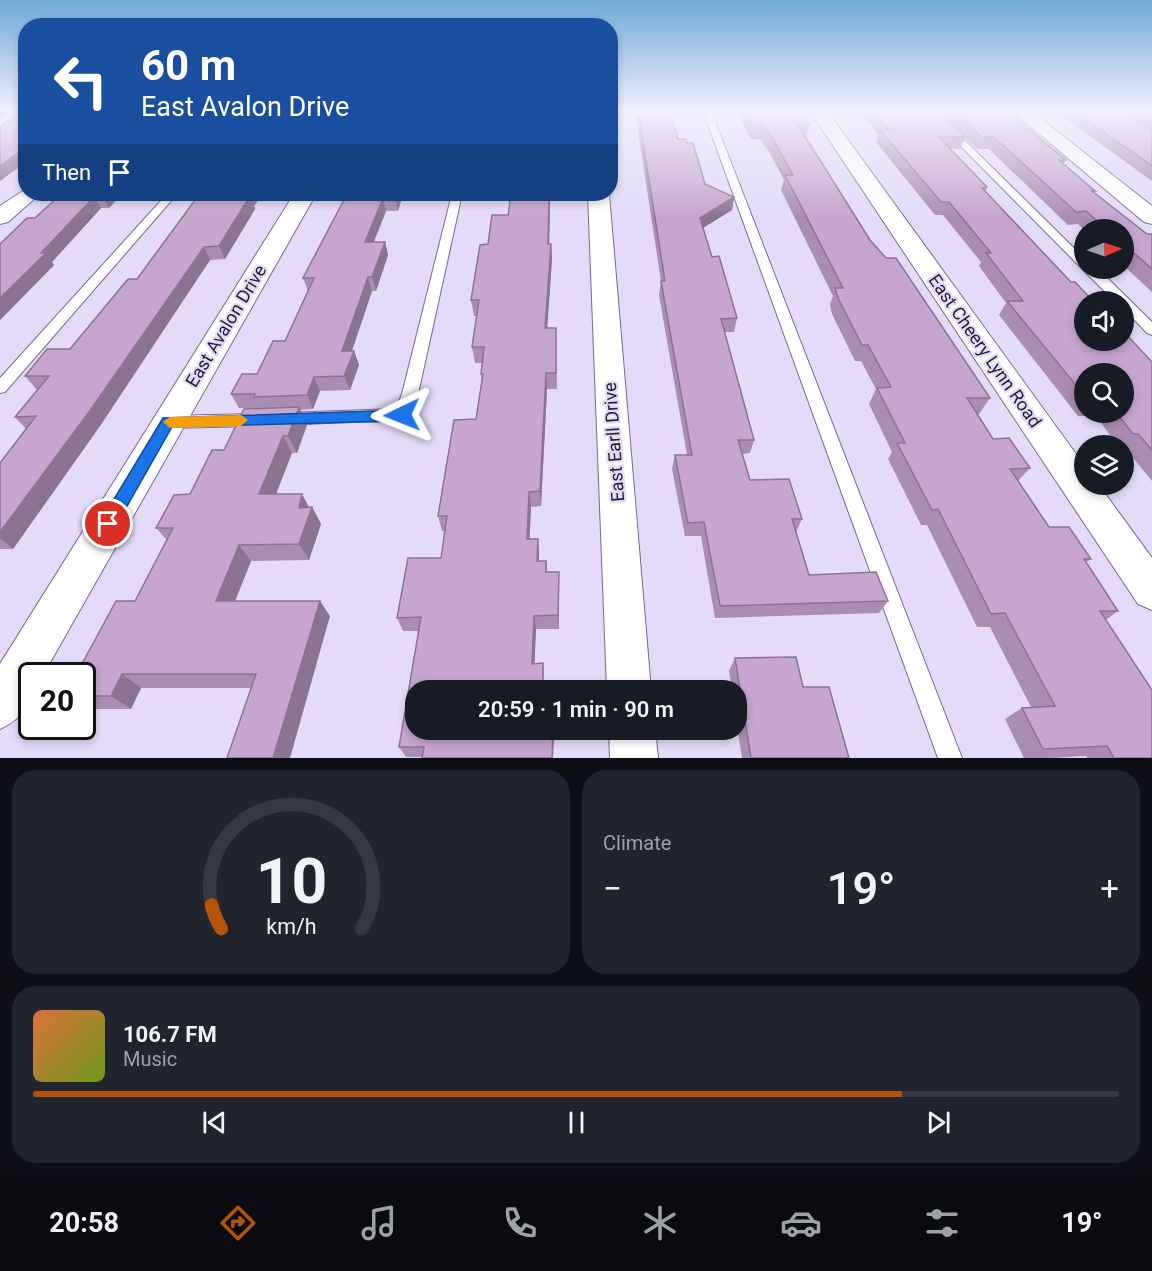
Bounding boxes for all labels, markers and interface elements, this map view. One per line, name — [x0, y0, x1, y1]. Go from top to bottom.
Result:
text: 60 m — [141, 41, 236, 90]
icon: left — [42, 42, 120, 120]
text: East Avalon Drive — [141, 91, 349, 123]
icon: arrive — [103, 156, 136, 189]
text: Then — [42, 160, 91, 185]
north arrow — [1074, 219, 1134, 279]
map controls — [1074, 219, 1134, 495]
street label: East Avalon Drive — [181, 261, 270, 391]
street label: East Cheery Lynn Road — [925, 270, 1046, 431]
button: sound — [1074, 291, 1134, 351]
button: search — [1074, 363, 1134, 423]
street label: East Earll Drive — [599, 382, 628, 502]
position arrow — [370, 383, 434, 447]
button: layers — [1074, 435, 1134, 495]
pin — [82, 498, 133, 549]
icon: arrive — [91, 507, 124, 540]
speed limit sign: 20 — [18, 662, 96, 740]
text: 20:59 · 1 min · 90 m — [478, 697, 674, 722]
text: Climate — [603, 831, 671, 855]
text: 10 — [255, 845, 327, 918]
text: 19° — [827, 862, 895, 915]
text: − — [603, 869, 622, 908]
text: + — [1100, 869, 1119, 908]
text: km/h — [266, 914, 316, 939]
text: 106.7 FM — [123, 1022, 217, 1047]
text: Music — [123, 1047, 177, 1071]
icon: previous — [198, 1106, 231, 1139]
icon: pause — [560, 1106, 593, 1139]
icon: next — [922, 1106, 955, 1139]
icon: directions — [217, 1202, 259, 1244]
icon: music — [358, 1202, 400, 1244]
icon: phone — [499, 1202, 541, 1244]
icon: climate — [639, 1202, 681, 1244]
icon: car — [780, 1202, 822, 1244]
icon: filters — [921, 1202, 963, 1244]
text: 20:58 — [49, 1207, 119, 1239]
text: 19° — [1061, 1207, 1103, 1239]

